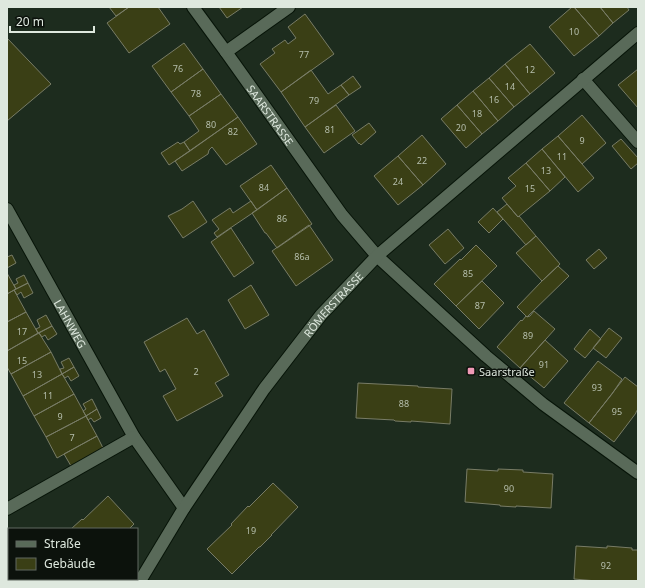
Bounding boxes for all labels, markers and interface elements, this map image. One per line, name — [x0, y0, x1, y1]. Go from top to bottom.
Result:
scale bar — [10, 8, 94, 34]
text: 20 m — [16, 13, 44, 30]
house number: 10 — [569, 25, 579, 38]
house number: 77 — [299, 48, 309, 61]
house number: 76 — [173, 62, 183, 75]
house number: 12 — [525, 63, 535, 76]
house number: 14 — [505, 80, 515, 93]
street label: SAARSTRASSE — [244, 82, 298, 148]
house number: 78 — [191, 87, 201, 100]
house number: 16 — [489, 93, 499, 106]
house number: 79 — [309, 94, 319, 107]
house number: 18 — [472, 107, 482, 120]
house number: 80 — [206, 118, 216, 131]
house number: 20 — [456, 121, 466, 134]
house number: 81 — [325, 123, 335, 136]
house number: 82 — [228, 125, 238, 138]
house number: 9 — [579, 134, 585, 147]
house number: 11 — [557, 150, 567, 163]
house number: 22 — [417, 154, 427, 167]
house number: 13 — [541, 164, 551, 177]
house number: 24 — [393, 175, 403, 188]
house number: 84 — [259, 181, 269, 194]
house number: 15 — [525, 182, 535, 195]
house number: 86 — [277, 212, 287, 225]
house number: 86a — [294, 250, 310, 263]
house number: 85 — [463, 267, 473, 280]
street label: RÖMERSTRASSE — [300, 268, 366, 340]
street label: LAHNWEG — [51, 296, 90, 351]
house number: 87 — [475, 299, 485, 312]
house number: 17 — [17, 325, 27, 338]
house number: 89 — [523, 329, 533, 342]
house number: 15 — [17, 354, 27, 367]
house number: 91 — [539, 358, 549, 371]
place label: Saarstraße — [479, 364, 535, 379]
house number: 2 — [193, 365, 199, 378]
marker: Saarstraße — [466, 366, 476, 376]
house number: 13 — [32, 368, 42, 381]
house number: 93 — [592, 381, 602, 394]
house number: 11 — [43, 389, 53, 402]
house number: 88 — [399, 397, 409, 410]
house number: 95 — [612, 405, 622, 418]
house number: 9 — [57, 410, 63, 423]
house number: 7 — [69, 431, 75, 444]
house number: 90 — [504, 482, 514, 495]
house number: 19 — [246, 524, 256, 537]
legend — [8, 528, 138, 580]
text: Straße — [44, 535, 81, 552]
text: Gebäude — [44, 555, 95, 572]
house number: 92 — [601, 559, 611, 572]

